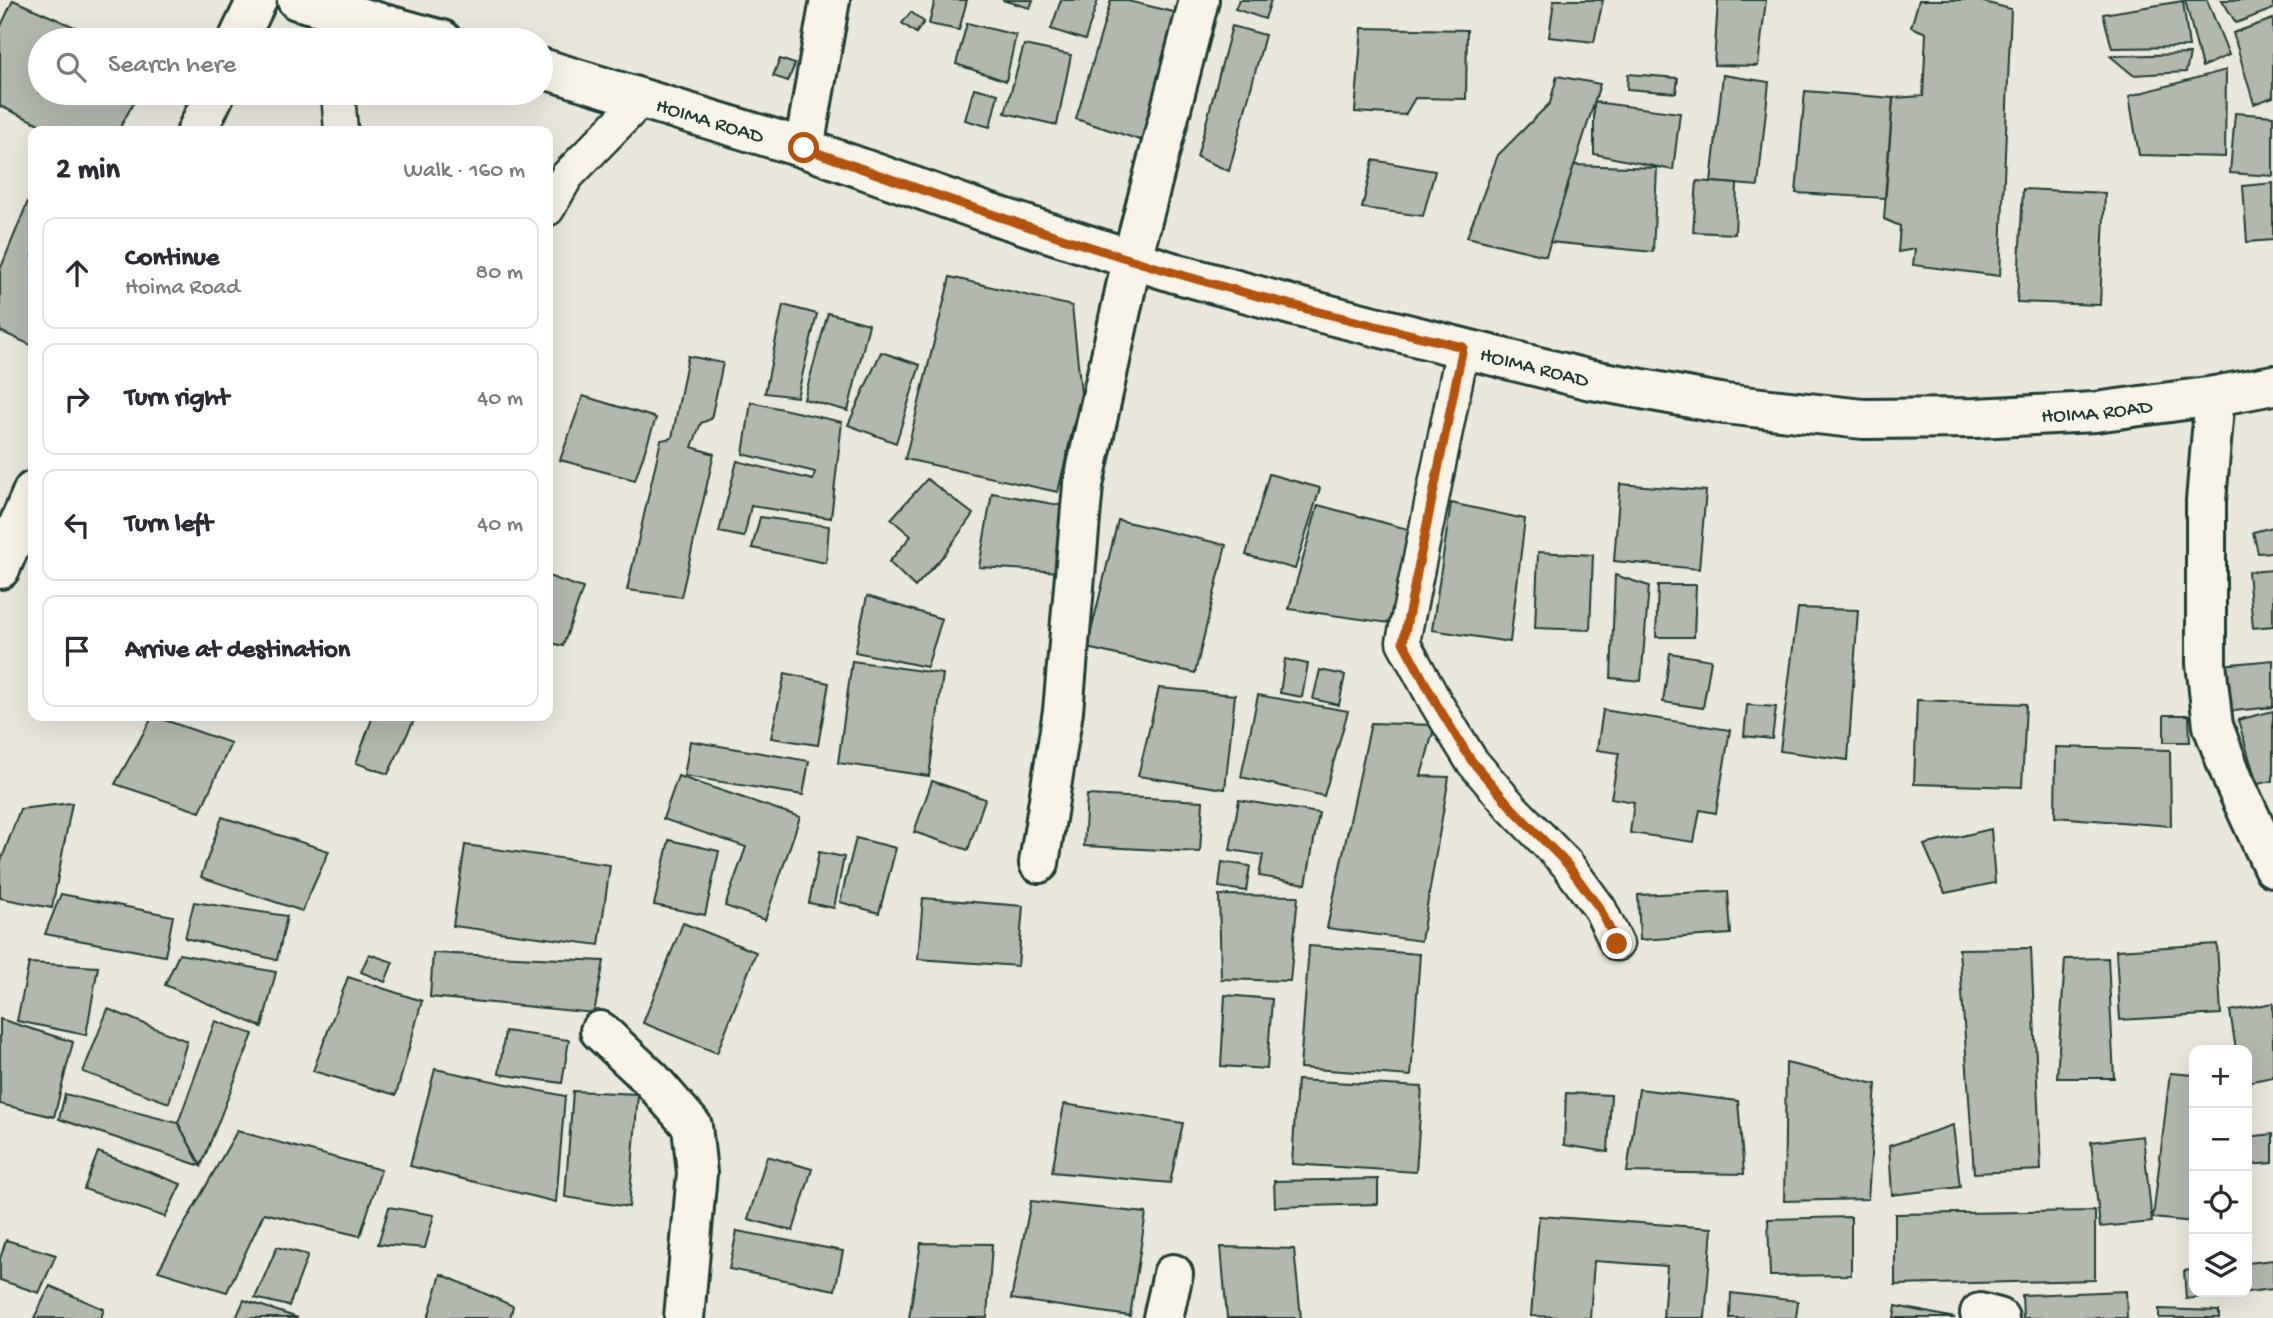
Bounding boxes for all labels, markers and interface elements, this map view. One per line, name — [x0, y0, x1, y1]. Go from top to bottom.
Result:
search box — [28, 28, 553, 105]
icon: search — [52, 48, 90, 86]
text: Search here — [108, 51, 236, 82]
street label: HOIMA ROAD — [652, 95, 767, 151]
route start — [788, 132, 819, 163]
text: 2 min — [56, 154, 120, 189]
text: Walk · 160 m — [403, 158, 525, 185]
text: Continue — [125, 244, 219, 275]
icon: ahead — [58, 254, 96, 292]
text: 80 m — [476, 260, 523, 287]
text: Hoima Road — [125, 275, 240, 302]
street label: HOIMA ROAD — [1477, 344, 1591, 395]
icon: right — [58, 380, 96, 418]
text: Turn right — [125, 384, 229, 415]
text: 40 m — [477, 386, 523, 413]
street label: HOIMA ROAD — [2041, 395, 2155, 431]
icon: left — [58, 506, 96, 544]
text: Turn left — [125, 510, 213, 541]
text: 40 m — [477, 512, 523, 539]
icon: arrive — [58, 632, 96, 670]
text: Arrive at destination — [125, 636, 350, 667]
route end — [1601, 928, 1632, 959]
map controls — [2189, 1045, 2252, 1297]
button: + — [2189, 1045, 2252, 1108]
button: − — [2189, 1108, 2252, 1171]
button: locate — [2189, 1171, 2252, 1234]
button: layers — [2189, 1234, 2252, 1297]

